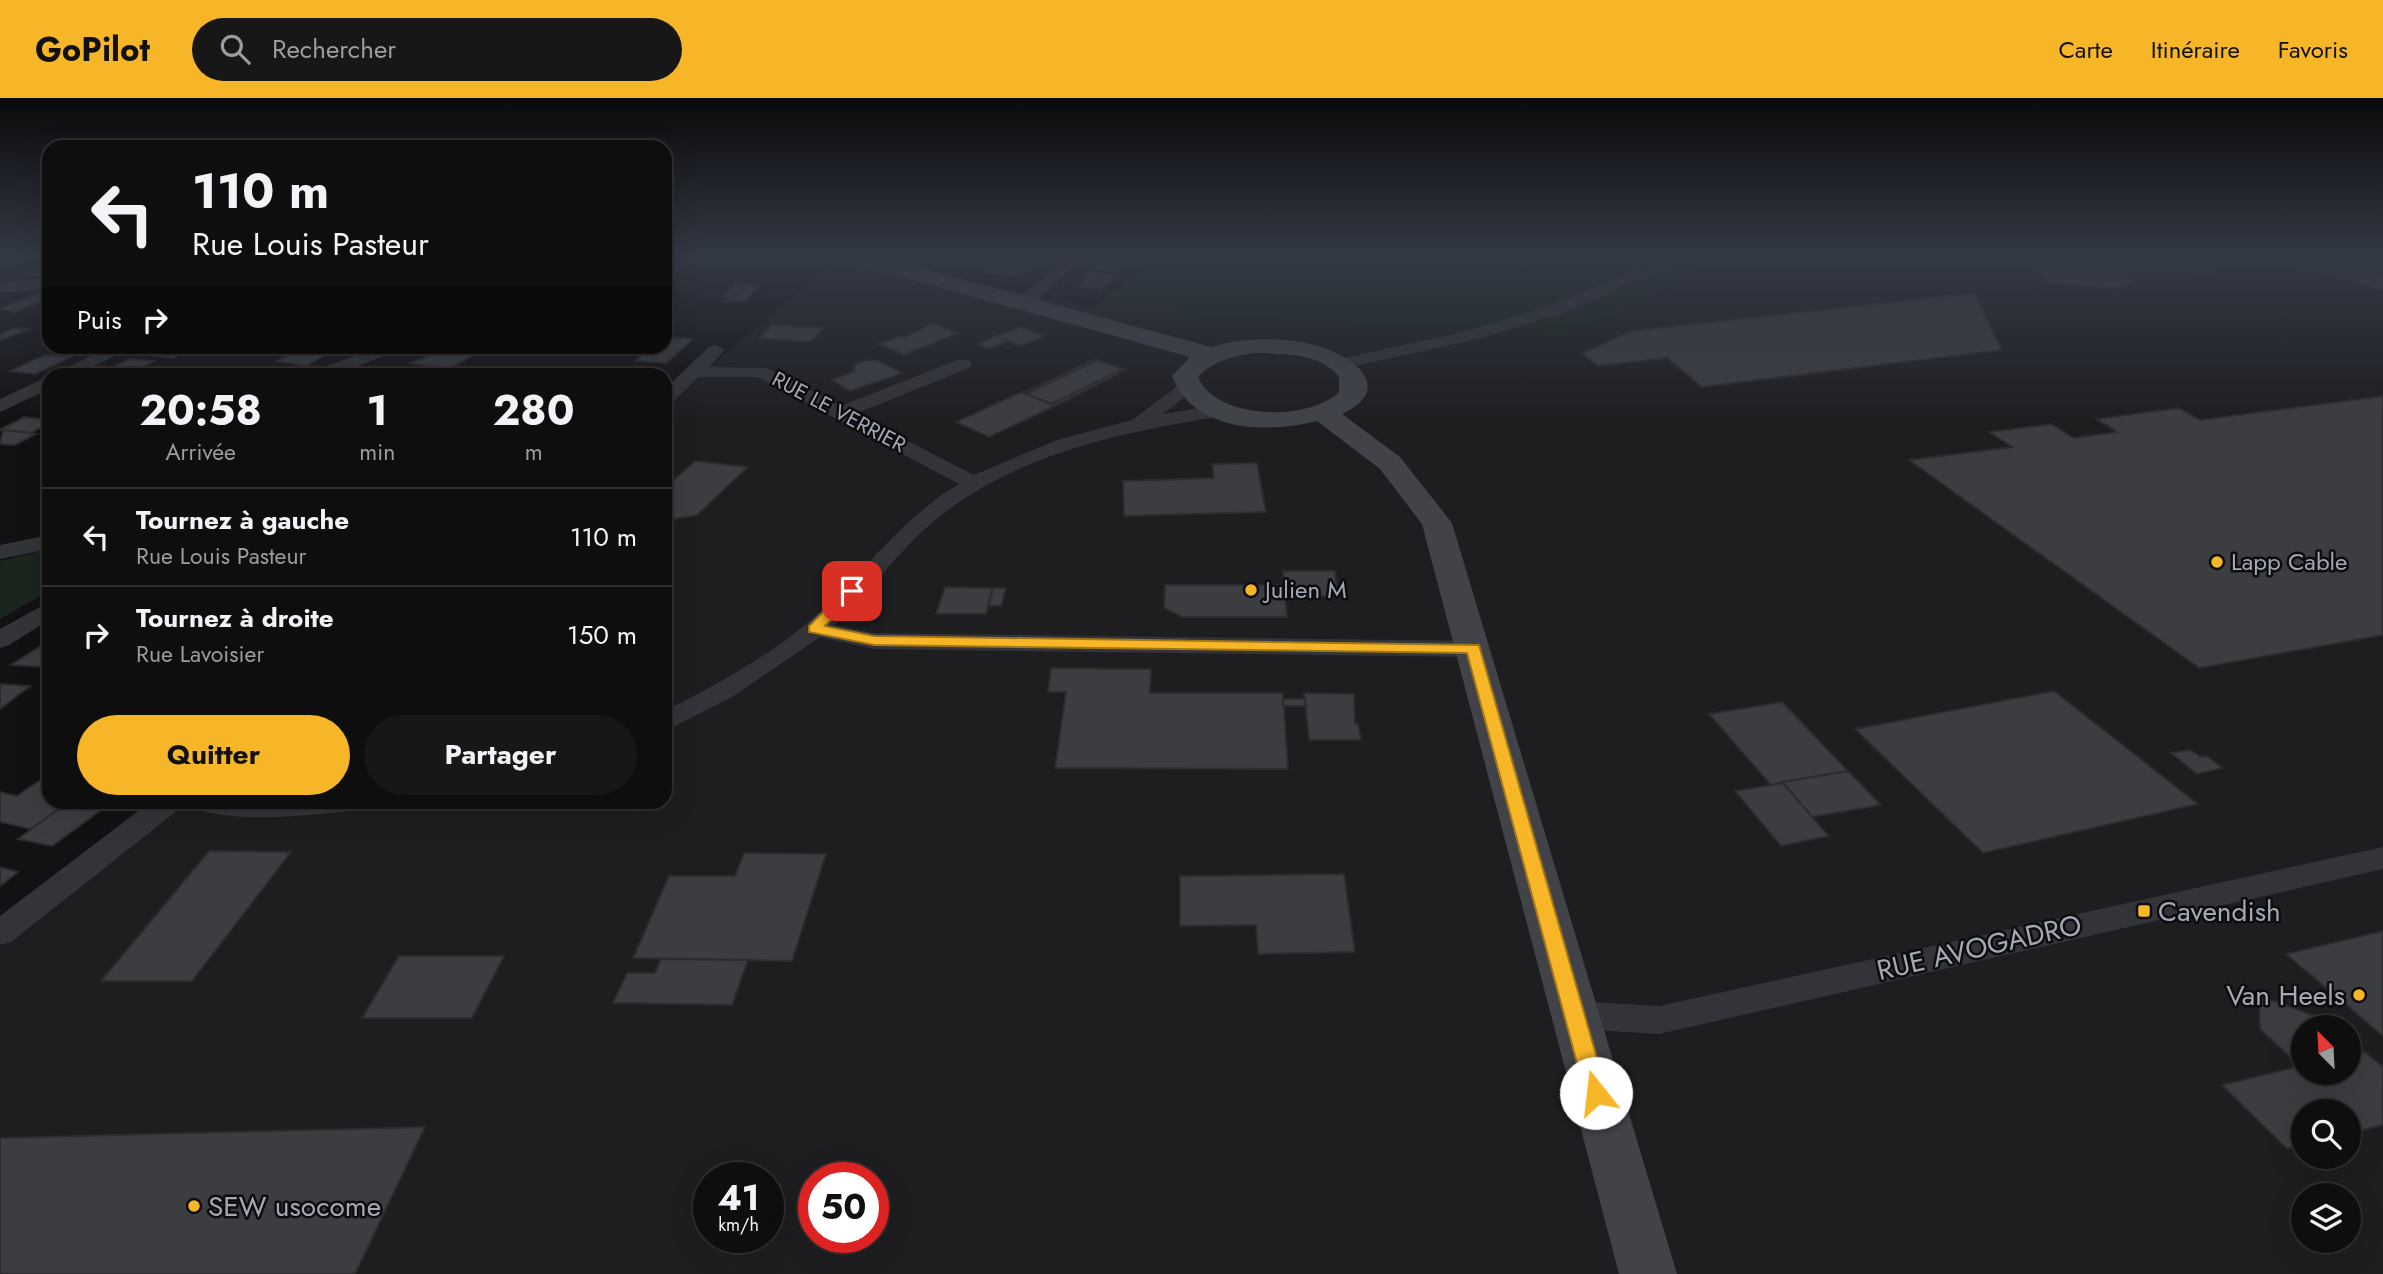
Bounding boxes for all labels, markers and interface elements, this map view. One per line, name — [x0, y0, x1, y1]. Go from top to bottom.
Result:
search box — [192, 18, 682, 81]
text: GoPilot — [35, 26, 150, 73]
icon: search — [216, 30, 254, 68]
text: Rechercher — [272, 30, 396, 68]
text: Carte — [2058, 32, 2113, 67]
text: Itinéraire — [2151, 32, 2240, 67]
text: Favoris — [2278, 32, 2348, 67]
text: 110 m — [192, 156, 329, 226]
icon: left — [77, 168, 168, 259]
text: Rue Louis Pasteur — [192, 221, 429, 267]
text: Puis — [77, 301, 122, 339]
icon: right — [136, 301, 174, 339]
street label: RUE LE VERRIER — [767, 364, 911, 460]
text: 20:58 — [139, 380, 262, 441]
text: 1 — [367, 380, 388, 441]
text: 280 — [493, 380, 574, 441]
text: Arrivée — [165, 435, 236, 469]
text: min — [359, 435, 395, 469]
text: m — [525, 435, 543, 469]
text: Tournez à gauche — [136, 501, 349, 539]
icon: left — [77, 518, 115, 556]
text: 110 m — [570, 518, 637, 556]
text: Rue Louis Pasteur — [136, 539, 306, 573]
place label: Lapp Cable — [2231, 544, 2347, 579]
marker: Lapp Cable — [2209, 554, 2225, 570]
pin — [822, 561, 882, 621]
icon: arrive — [833, 572, 871, 610]
place label: Julien M — [1262, 572, 1347, 607]
marker: Julien M — [1243, 582, 1259, 598]
text: Tournez à droite — [136, 599, 334, 637]
icon: right — [77, 616, 115, 654]
text: 150 m — [567, 616, 637, 654]
text: Rue Lavoisier — [136, 637, 264, 671]
button: Quitter — [77, 715, 350, 795]
button: Partager — [364, 715, 637, 795]
place label: Cavendish — [2158, 891, 2281, 932]
marker: Cavendish — [2136, 903, 2152, 919]
street label: RUE AVOGADRO — [1873, 904, 2086, 991]
place label: Van Heels — [2226, 975, 2345, 1016]
marker: Van Heels — [2351, 987, 2367, 1003]
north arrow — [2291, 1015, 2361, 1085]
map controls — [2291, 1015, 2361, 1253]
position arrow — [1559, 1056, 1633, 1130]
button: search — [2291, 1099, 2361, 1169]
speed limit sign: 50 — [798, 1162, 889, 1253]
text: 41 — [717, 1173, 760, 1223]
button: layers — [2291, 1183, 2361, 1253]
place label: SEW usocome — [208, 1186, 381, 1227]
marker: SEW usocome — [186, 1198, 202, 1214]
text: km/h — [718, 1212, 759, 1238]

